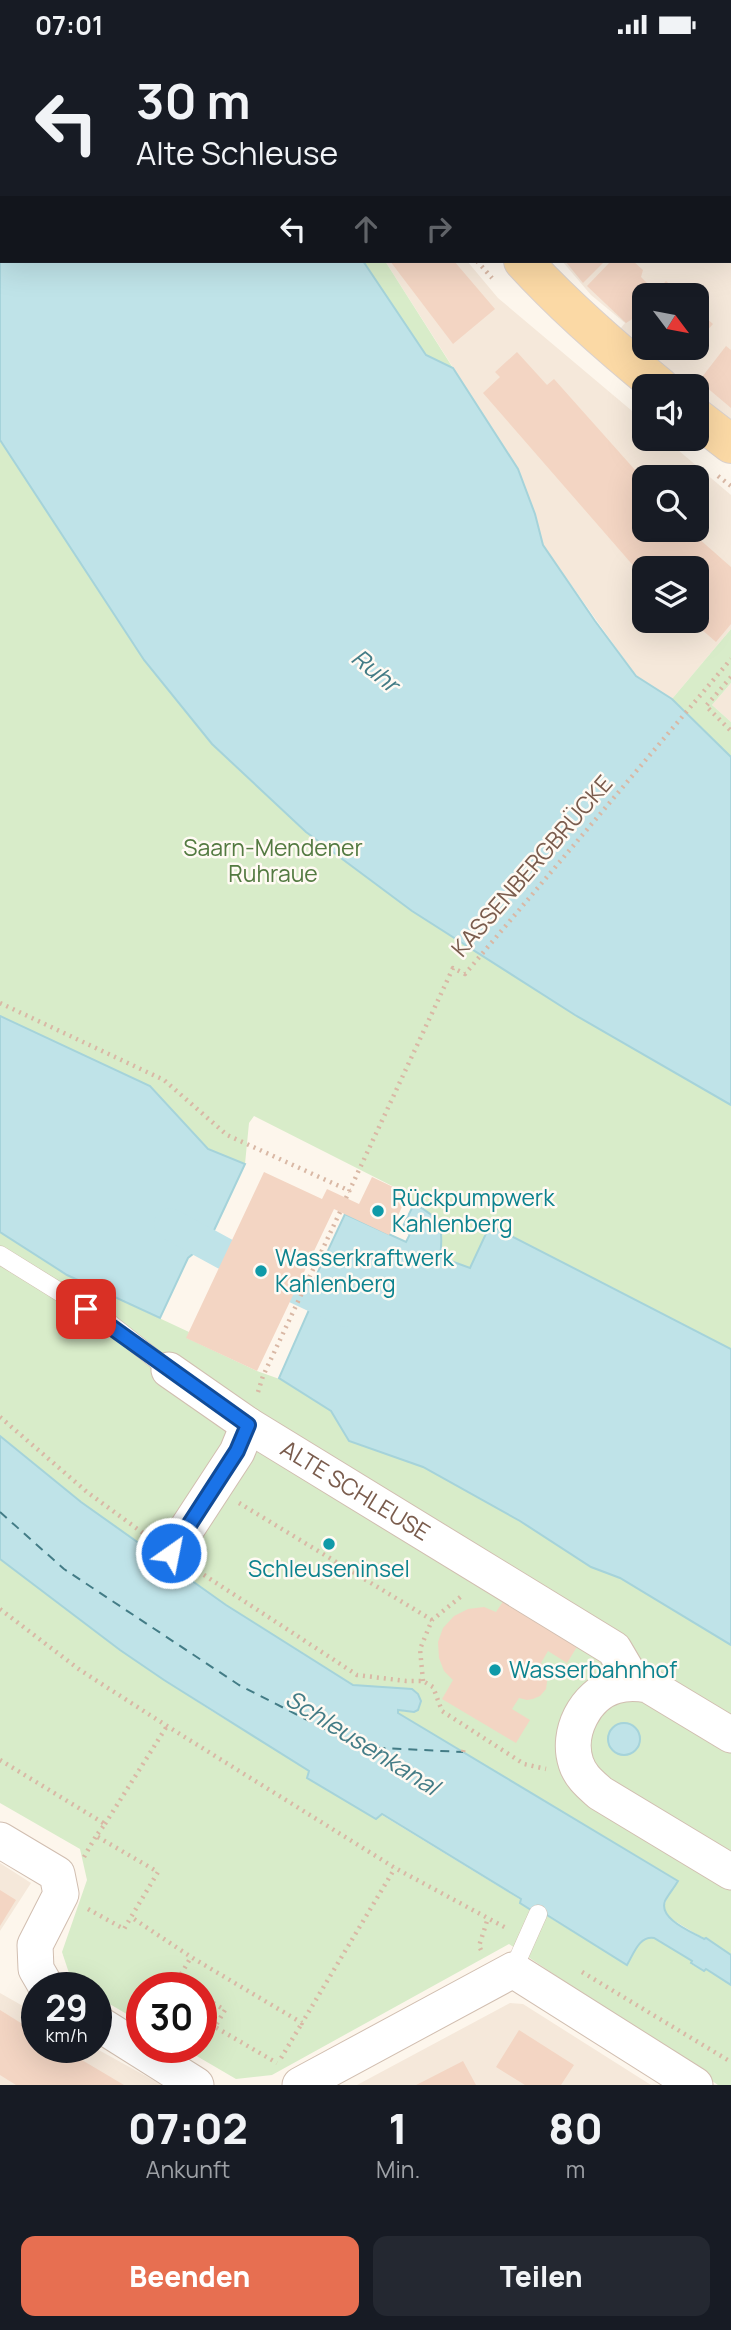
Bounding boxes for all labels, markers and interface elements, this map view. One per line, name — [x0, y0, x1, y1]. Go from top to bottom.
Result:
text: 07:01 — [35, 7, 103, 43]
text: 30 m — [136, 67, 251, 134]
icon: left — [21, 77, 112, 168]
text: Alte Schleuse — [136, 131, 338, 175]
icon: left — [274, 210, 312, 248]
icon: ahead — [347, 210, 385, 248]
icon: right — [420, 210, 458, 248]
north arrow — [632, 283, 709, 361]
map controls — [632, 283, 709, 633]
button: sound — [632, 374, 709, 451]
button: search — [632, 465, 709, 542]
button: layers — [632, 556, 709, 633]
water label: Ruhr — [345, 641, 409, 701]
street label: KASSENBERGBRÜCKE — [443, 768, 619, 963]
park label: Saarn-Mendener Ruhraue — [183, 831, 363, 889]
place label: Rückpumpwerk Kahlenberg — [392, 1181, 555, 1239]
marker: Rückpumpwerk Kahlenberg — [370, 1203, 386, 1219]
place label: Wasserkraftwerk Kahlenberg — [275, 1241, 454, 1299]
marker: Wasserkraftwerk Kahlenberg — [253, 1263, 269, 1279]
pin — [56, 1279, 116, 1339]
icon: arrive — [67, 1290, 105, 1328]
street label: ALTE SCHLEUSE — [275, 1432, 436, 1548]
position arrow — [134, 1516, 208, 1590]
marker: Schleuseninsel — [321, 1536, 337, 1552]
place label: Schleuseninsel — [248, 1552, 410, 1584]
place label: Wasserbahnhof — [509, 1653, 677, 1685]
marker: Wasserbahnhof — [487, 1662, 503, 1678]
water label: Schleusenkanal — [280, 1681, 449, 1804]
speed limit sign: 30 — [126, 1972, 217, 2063]
text: 29 — [45, 1984, 88, 2032]
text: km/h — [46, 2023, 87, 2047]
text: 07:02 — [128, 2099, 248, 2157]
text: 1 — [389, 2099, 408, 2157]
text: 80 — [548, 2099, 603, 2157]
text: Ankunft — [146, 2153, 230, 2185]
text: Min. — [376, 2153, 420, 2185]
text: m — [566, 2153, 585, 2185]
button: Beenden — [21, 2236, 359, 2316]
button: Teilen — [373, 2236, 710, 2316]

